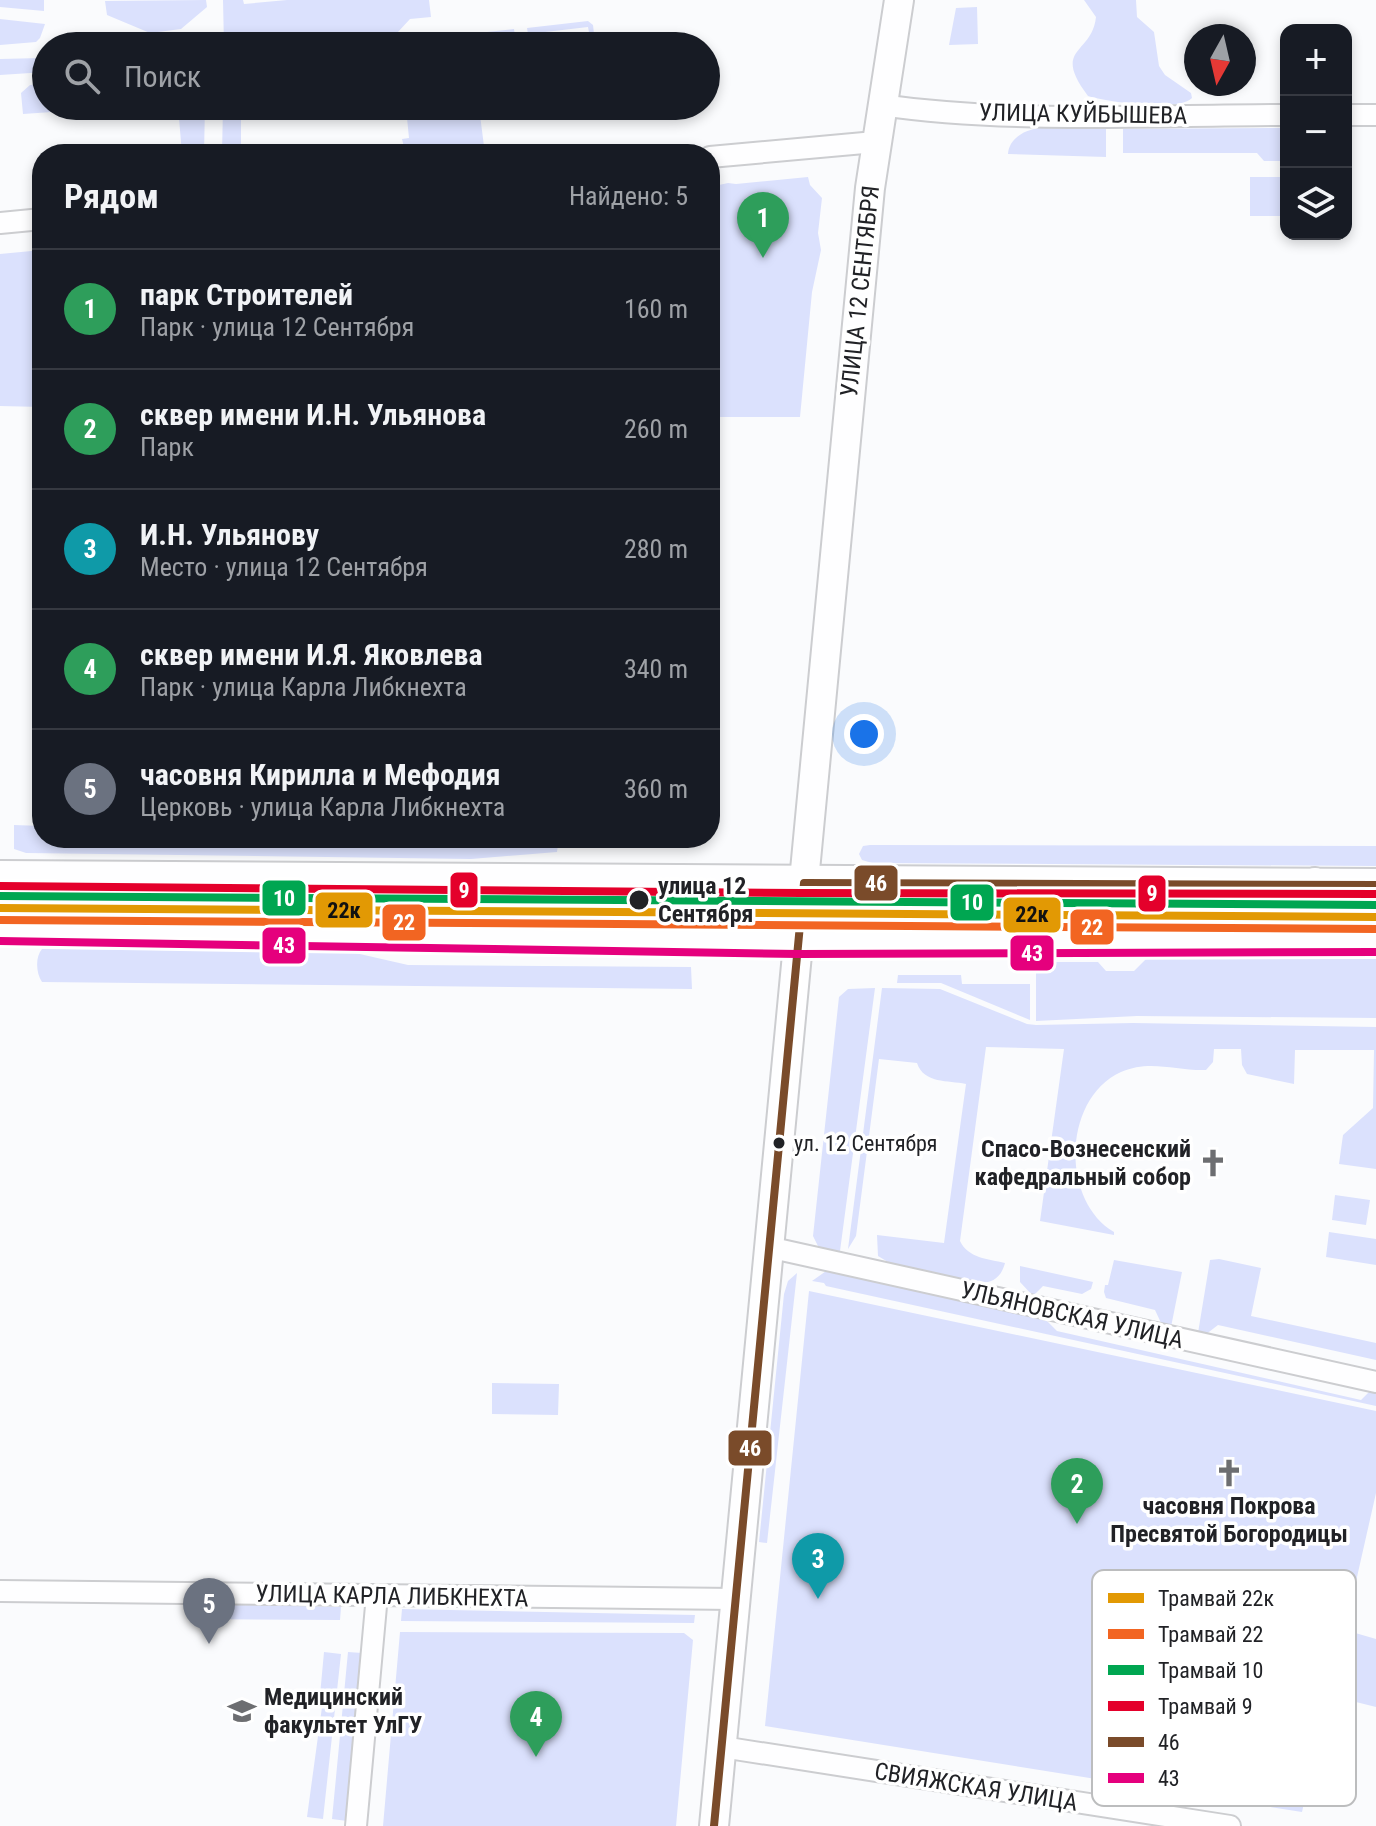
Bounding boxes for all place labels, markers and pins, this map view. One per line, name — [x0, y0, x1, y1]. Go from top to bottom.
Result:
pin: 1 — [737, 192, 789, 258]
place label: улица 12 Сентября — [658, 872, 753, 928]
marker: улица 12 Сентября — [627, 888, 651, 912]
place label: ул. 12 Сентября — [794, 1131, 937, 1156]
marker: ул. 12 Сентября — [771, 1135, 787, 1151]
place label: Спасо-Вознесенский кафедральный собор — [975, 1135, 1191, 1191]
church icon: Спасо-Вознесенский кафедральный собор — [1198, 1148, 1228, 1178]
pin: 2 — [1051, 1458, 1103, 1524]
church icon: часовня Покрова Пресвятой Богородицы — [1214, 1458, 1244, 1488]
place label: часовня Покрова Пресвятой Богородицы — [1110, 1492, 1348, 1548]
pin: 3 — [792, 1533, 844, 1599]
pin: 5 — [183, 1578, 235, 1644]
place label: Медицинский факультет УлГУ — [264, 1683, 422, 1739]
pin: 4 — [510, 1691, 562, 1757]
school or university icon: Медицинский факультет УлГУ — [227, 1696, 257, 1726]

